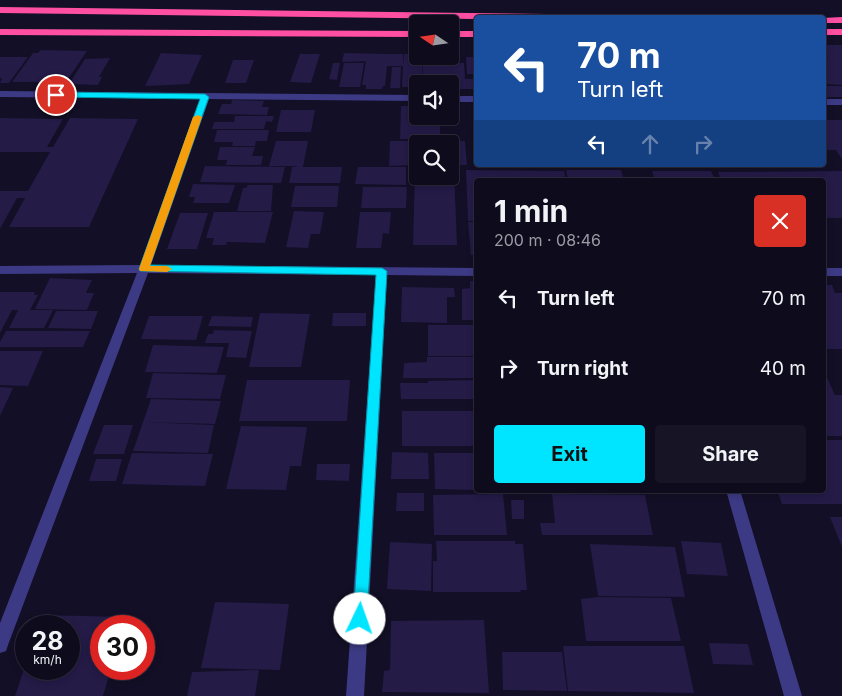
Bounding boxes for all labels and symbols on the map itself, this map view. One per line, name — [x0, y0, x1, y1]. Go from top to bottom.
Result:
north arrow — [409, 15, 459, 65]
pin — [35, 74, 77, 116]
position arrow — [333, 592, 385, 644]
speed limit sign: 30 — [90, 615, 155, 680]

